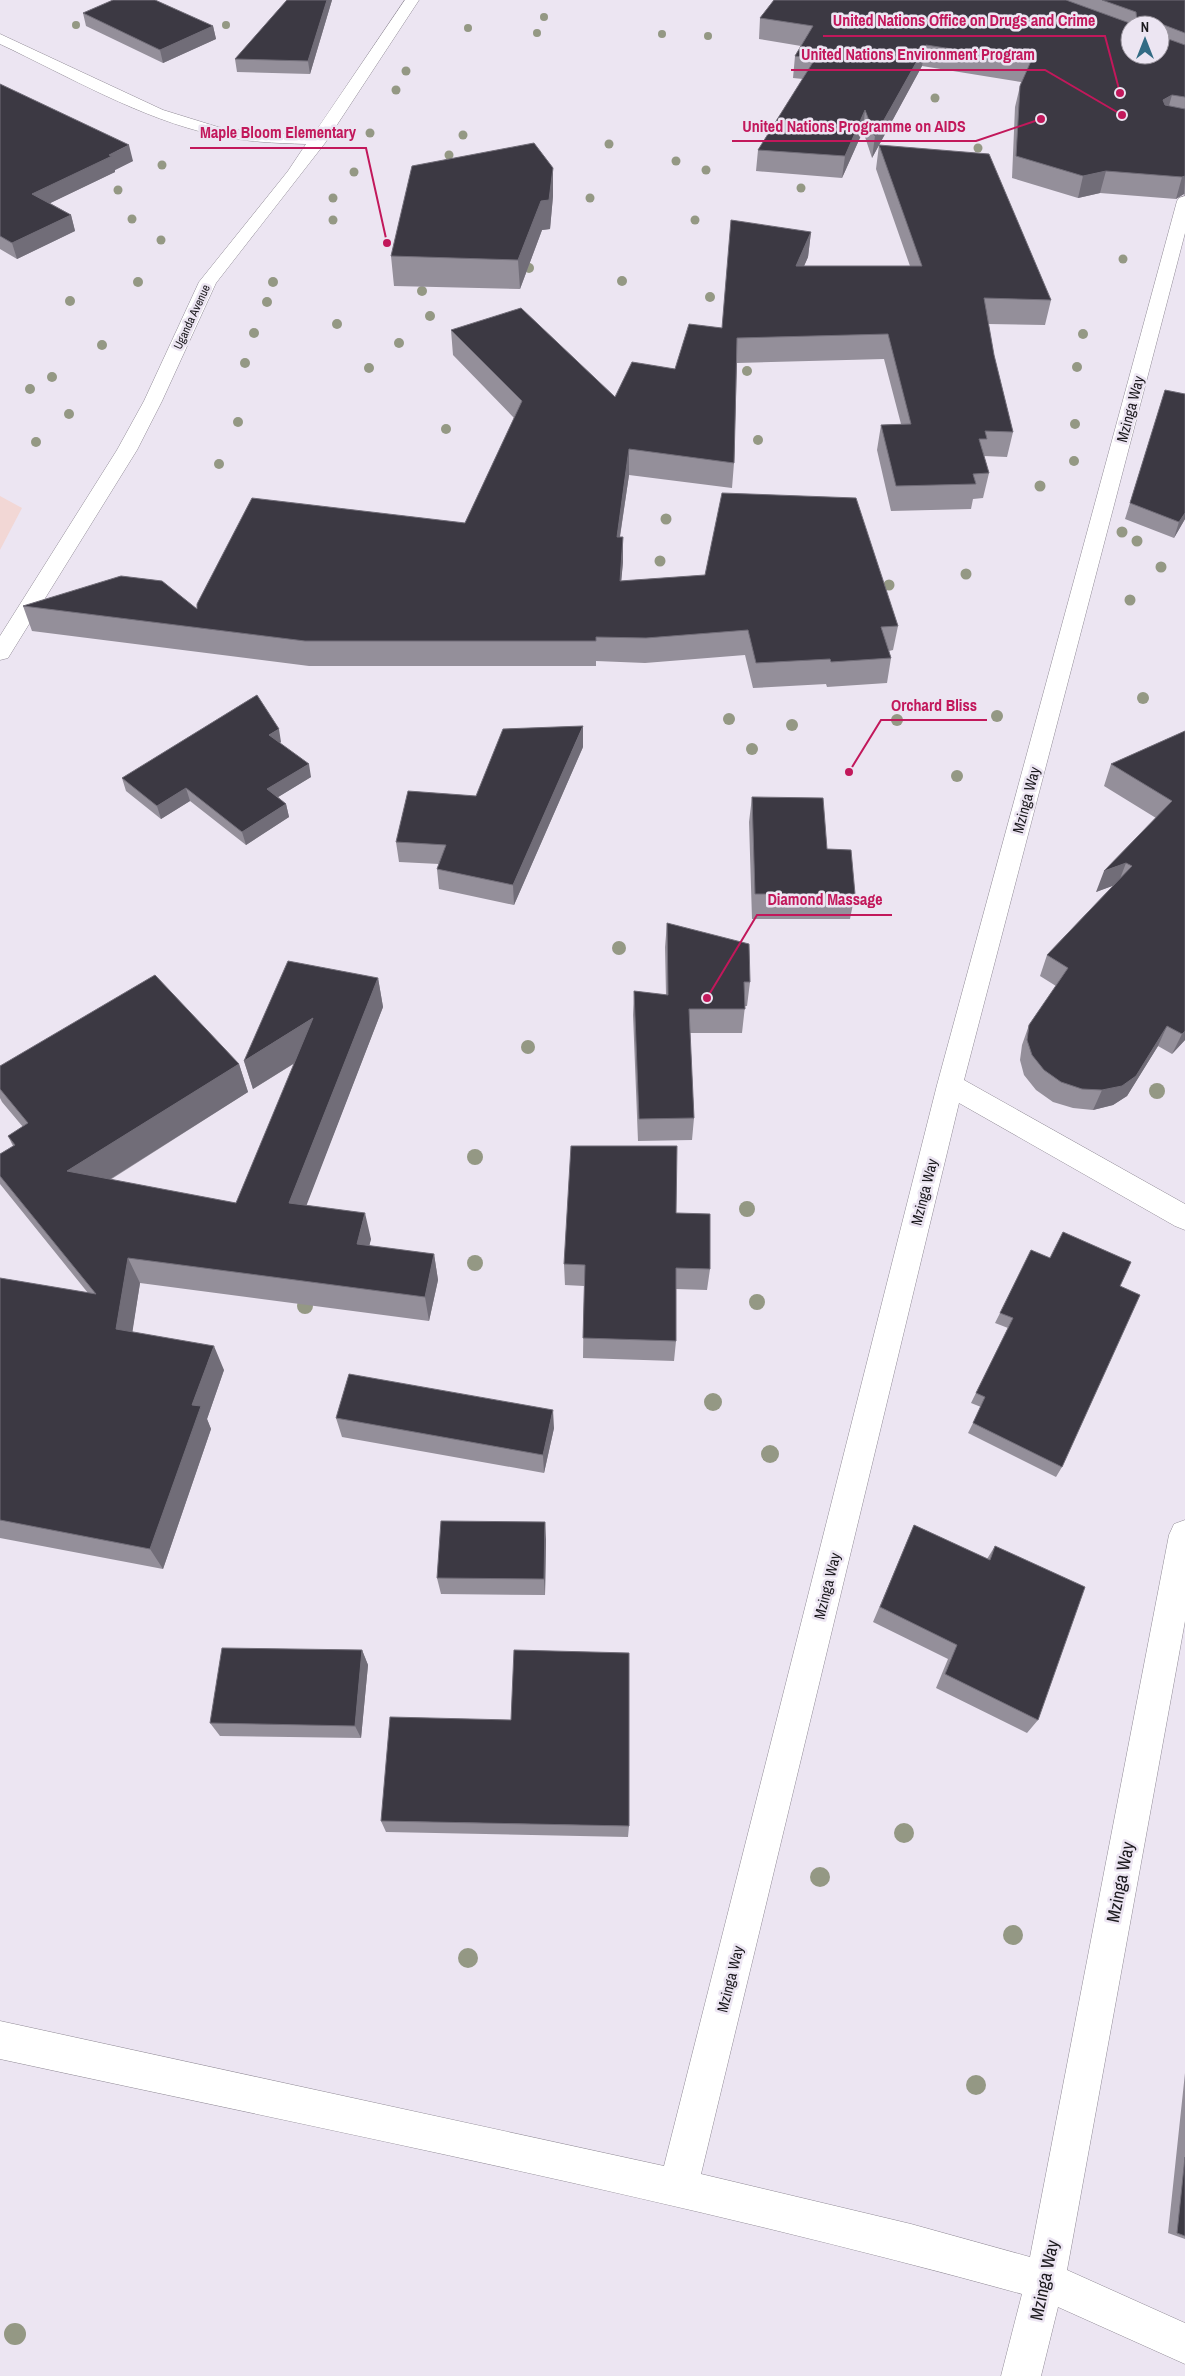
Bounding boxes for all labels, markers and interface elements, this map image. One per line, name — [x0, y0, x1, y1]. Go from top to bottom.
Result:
callout: United Nations Office on Drugs and Crime — [823, 5, 1105, 36]
text: United Nations Office on Drugs and Crime — [833, 9, 1095, 31]
north arrow — [1120, 15, 1170, 65]
text: N — [1141, 18, 1149, 36]
callout: United Nations Environment Program — [791, 39, 1045, 70]
text: United Nations Environment Program — [801, 43, 1035, 65]
callout: United Nations Programme on AIDS — [732, 110, 976, 141]
text: United Nations Programme on AIDS — [742, 115, 966, 137]
callout: Maple Bloom Elementary — [190, 117, 366, 148]
text: Maple Bloom Elementary — [200, 121, 357, 143]
street label: Uganda Avenue — [170, 282, 214, 352]
street label: Mzinga Way — [1111, 373, 1149, 445]
callout: Orchard Bliss — [881, 689, 987, 720]
text: Orchard Bliss — [891, 694, 977, 716]
street label: Mzinga Way — [1007, 764, 1045, 836]
callout: Diamond Massage — [757, 884, 892, 915]
text: Diamond Massage — [767, 888, 883, 910]
street label: Mzinga Way — [906, 1156, 943, 1227]
street label: Mzinga Way — [809, 1550, 846, 1621]
street label: Mzinga Way — [1100, 1839, 1140, 1924]
street label: Mzinga Way — [712, 1943, 749, 2014]
street label: Mzinga Way — [1023, 2237, 1065, 2322]

